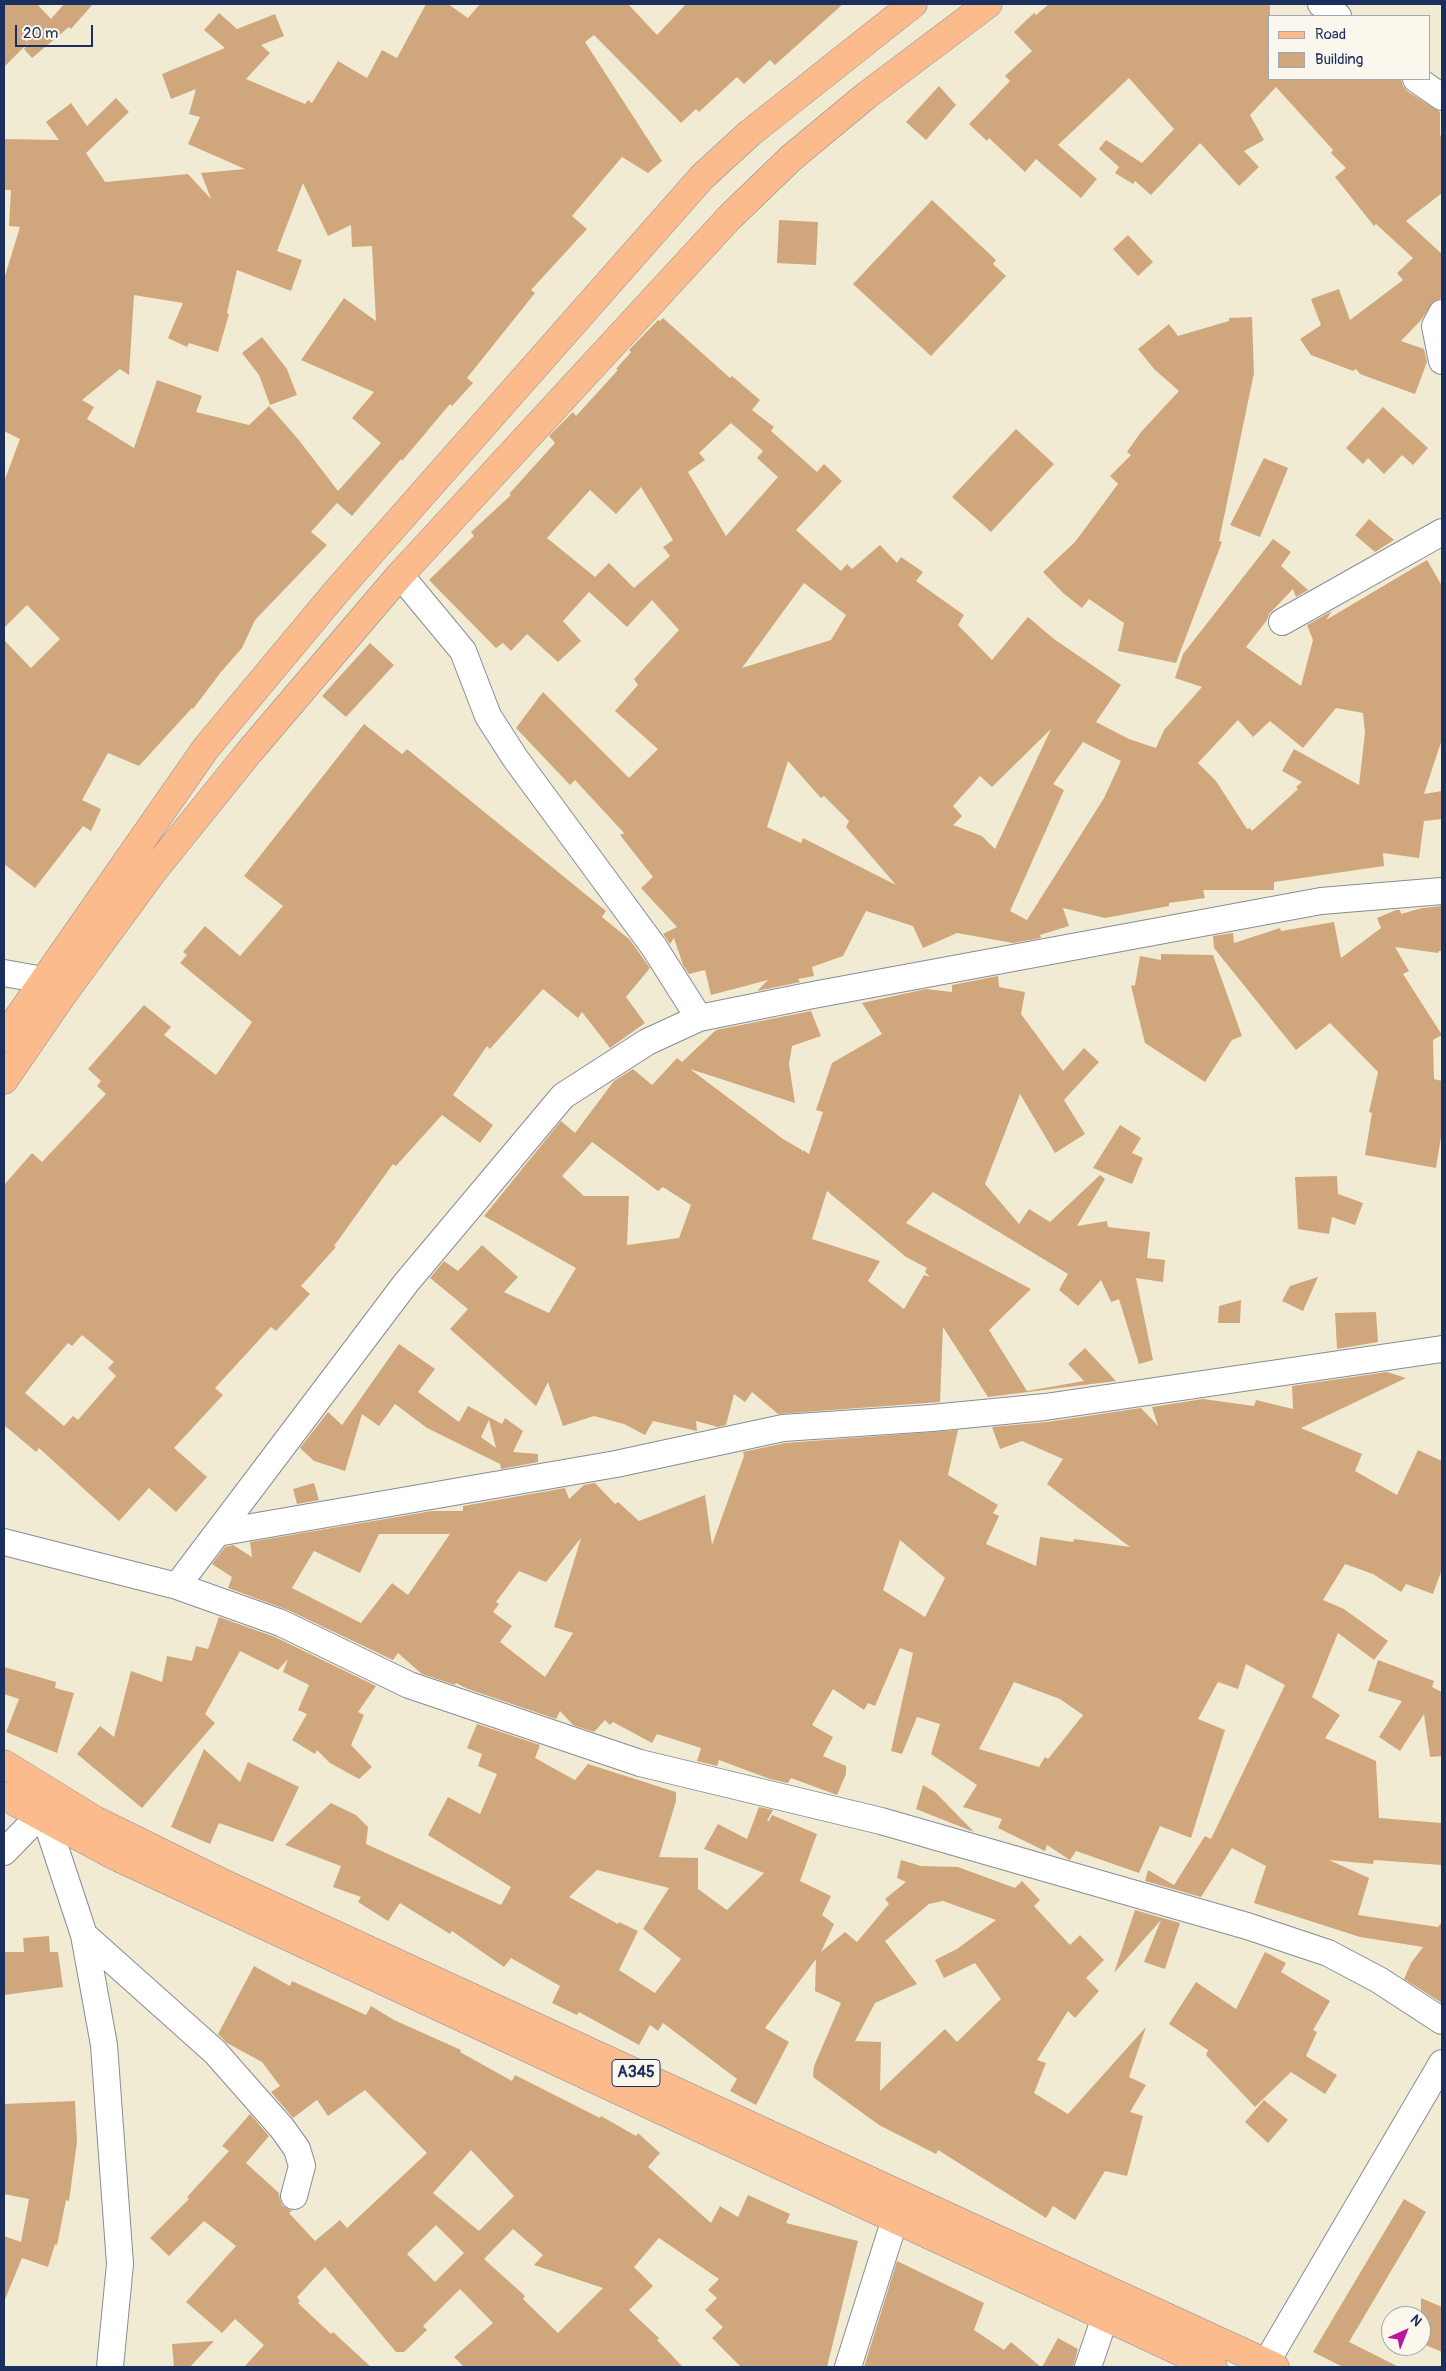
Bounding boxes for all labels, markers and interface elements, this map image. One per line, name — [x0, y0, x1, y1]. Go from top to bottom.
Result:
scale bar — [18, 15, 95, 47]
legend — [1268, 15, 1431, 80]
text: 20 m — [23, 24, 58, 43]
text: Road — [1315, 25, 1346, 44]
text: Building — [1315, 50, 1363, 69]
road number: A345 — [612, 2060, 660, 2086]
north arrow — [1381, 2306, 1431, 2356]
text: N — [1407, 2311, 1425, 2330]

